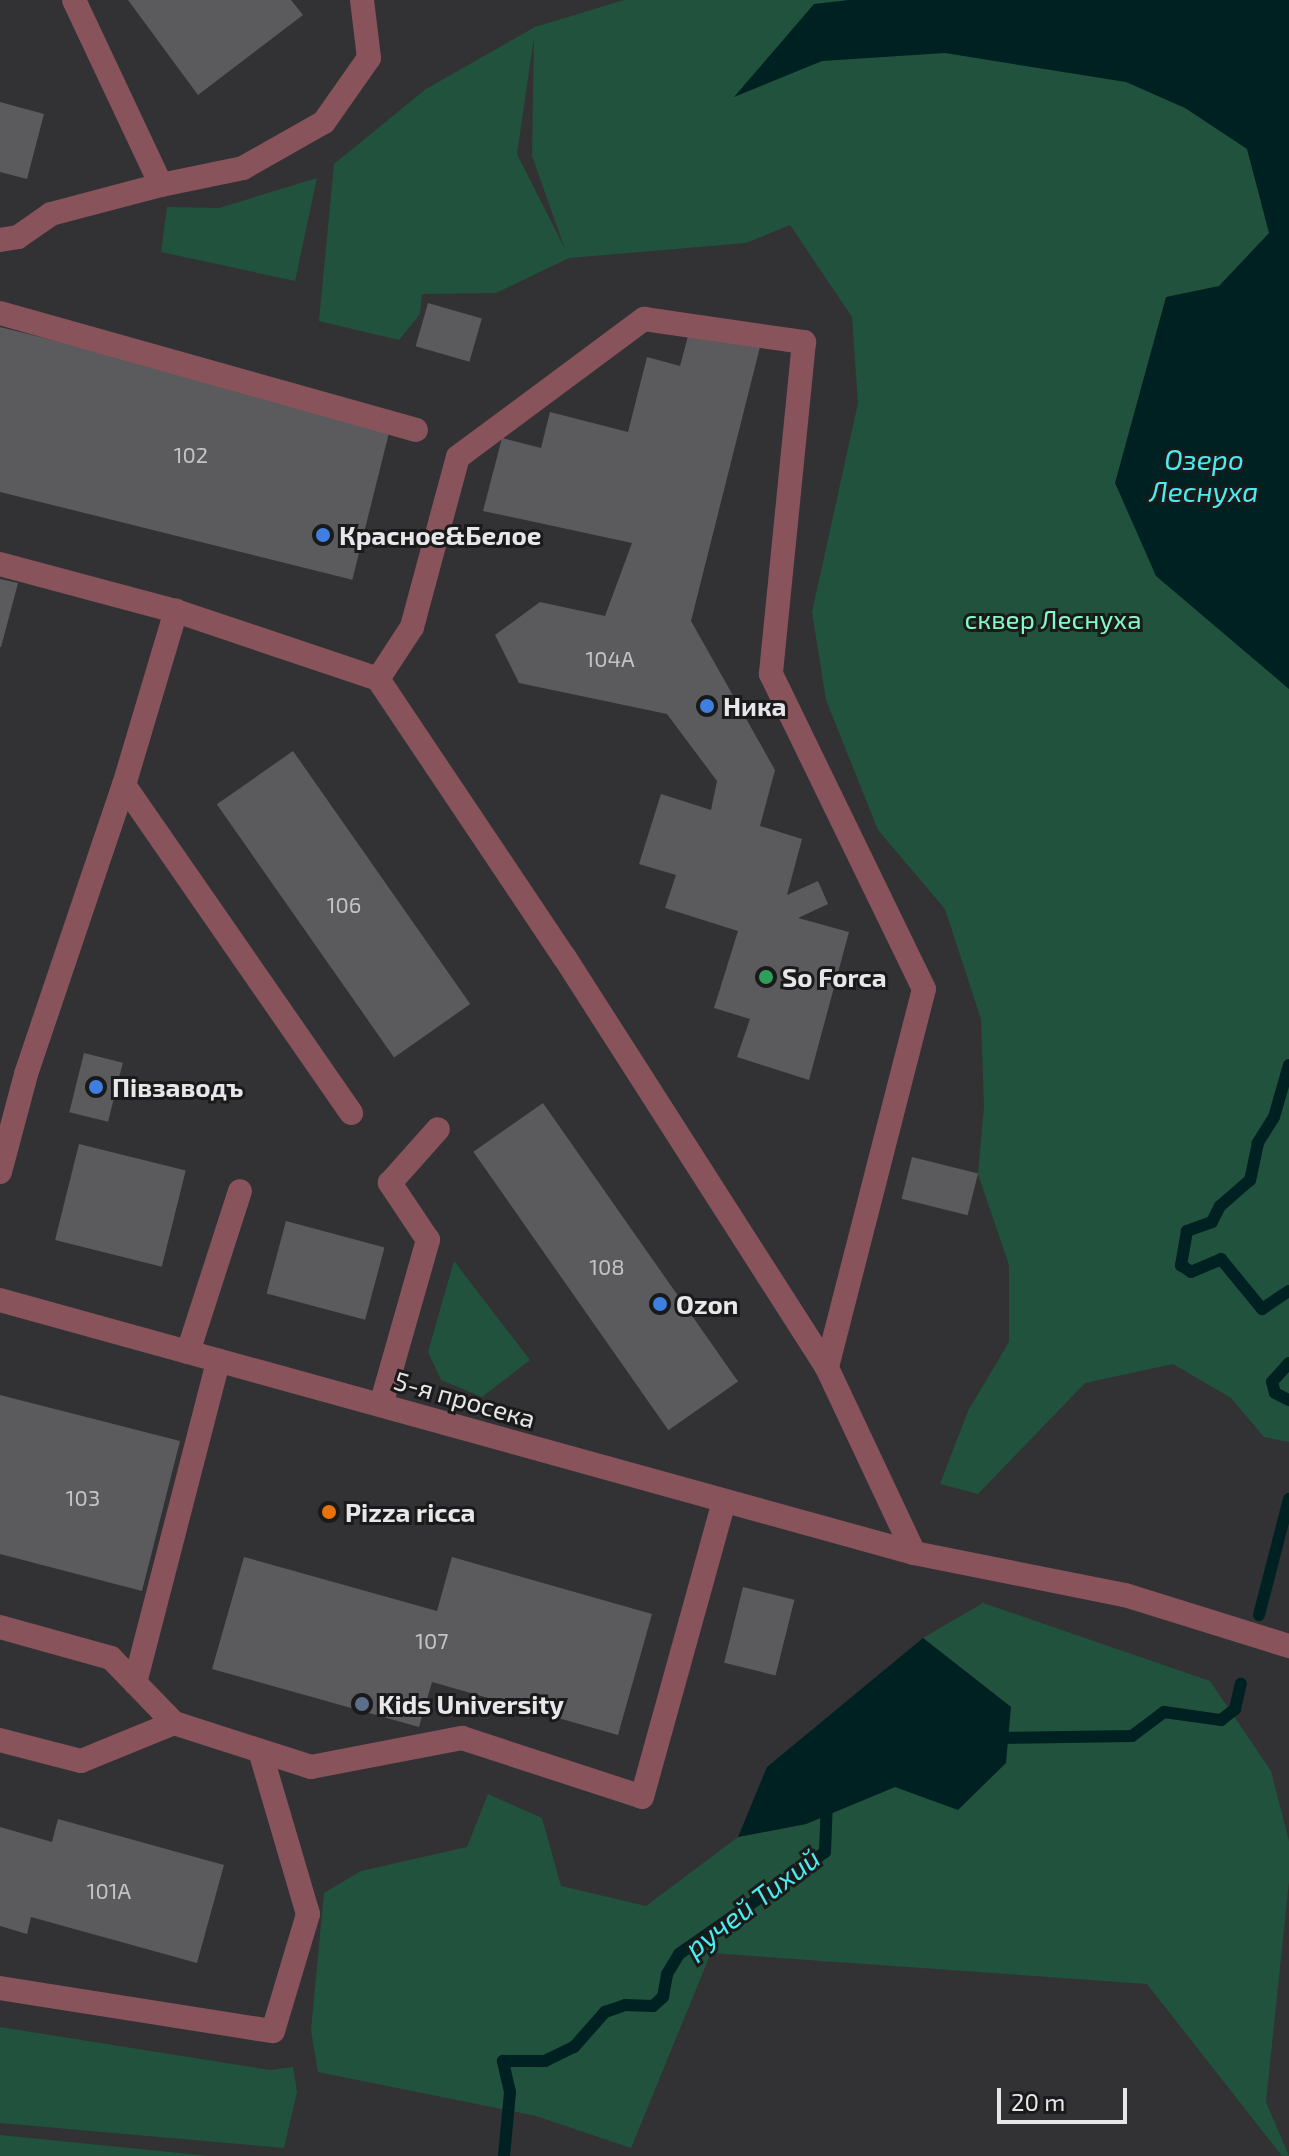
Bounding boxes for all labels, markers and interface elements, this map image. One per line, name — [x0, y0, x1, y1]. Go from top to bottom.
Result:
house number: 102 — [174, 442, 208, 468]
water label: Озеро Леснуха — [1150, 442, 1258, 508]
place label: Красное&Белое — [339, 519, 542, 551]
marker: Красное&Белое — [314, 526, 332, 544]
park label: сквер Леснуха — [965, 603, 1141, 635]
house number: 104А — [585, 646, 635, 672]
place label: Ника — [723, 690, 787, 722]
marker: Ника — [698, 697, 716, 715]
house number: 106 — [327, 892, 361, 918]
place label: So Forca — [782, 961, 887, 993]
marker: So Forca — [757, 968, 775, 986]
place label: Пiвзаводъ — [112, 1071, 243, 1103]
marker: Пiвзаводъ — [87, 1078, 105, 1096]
house number: 108 — [589, 1254, 625, 1280]
place label: Ozon — [676, 1288, 738, 1320]
marker: Ozon — [651, 1295, 669, 1313]
street label: 5-я просека — [391, 1364, 539, 1434]
house number: 103 — [66, 1485, 100, 1511]
place label: Pizza ricca — [345, 1496, 475, 1528]
marker: Pizza ricca — [320, 1503, 338, 1521]
house number: 107 — [415, 1628, 449, 1654]
place label: Kids University — [378, 1688, 564, 1720]
marker: Kids University — [353, 1695, 371, 1713]
water label: ручей Тихий — [678, 1840, 826, 1964]
house number: 101А — [87, 1878, 131, 1904]
scale bar — [1001, 2072, 1131, 2122]
text: 20 m — [1011, 2087, 1065, 2116]

